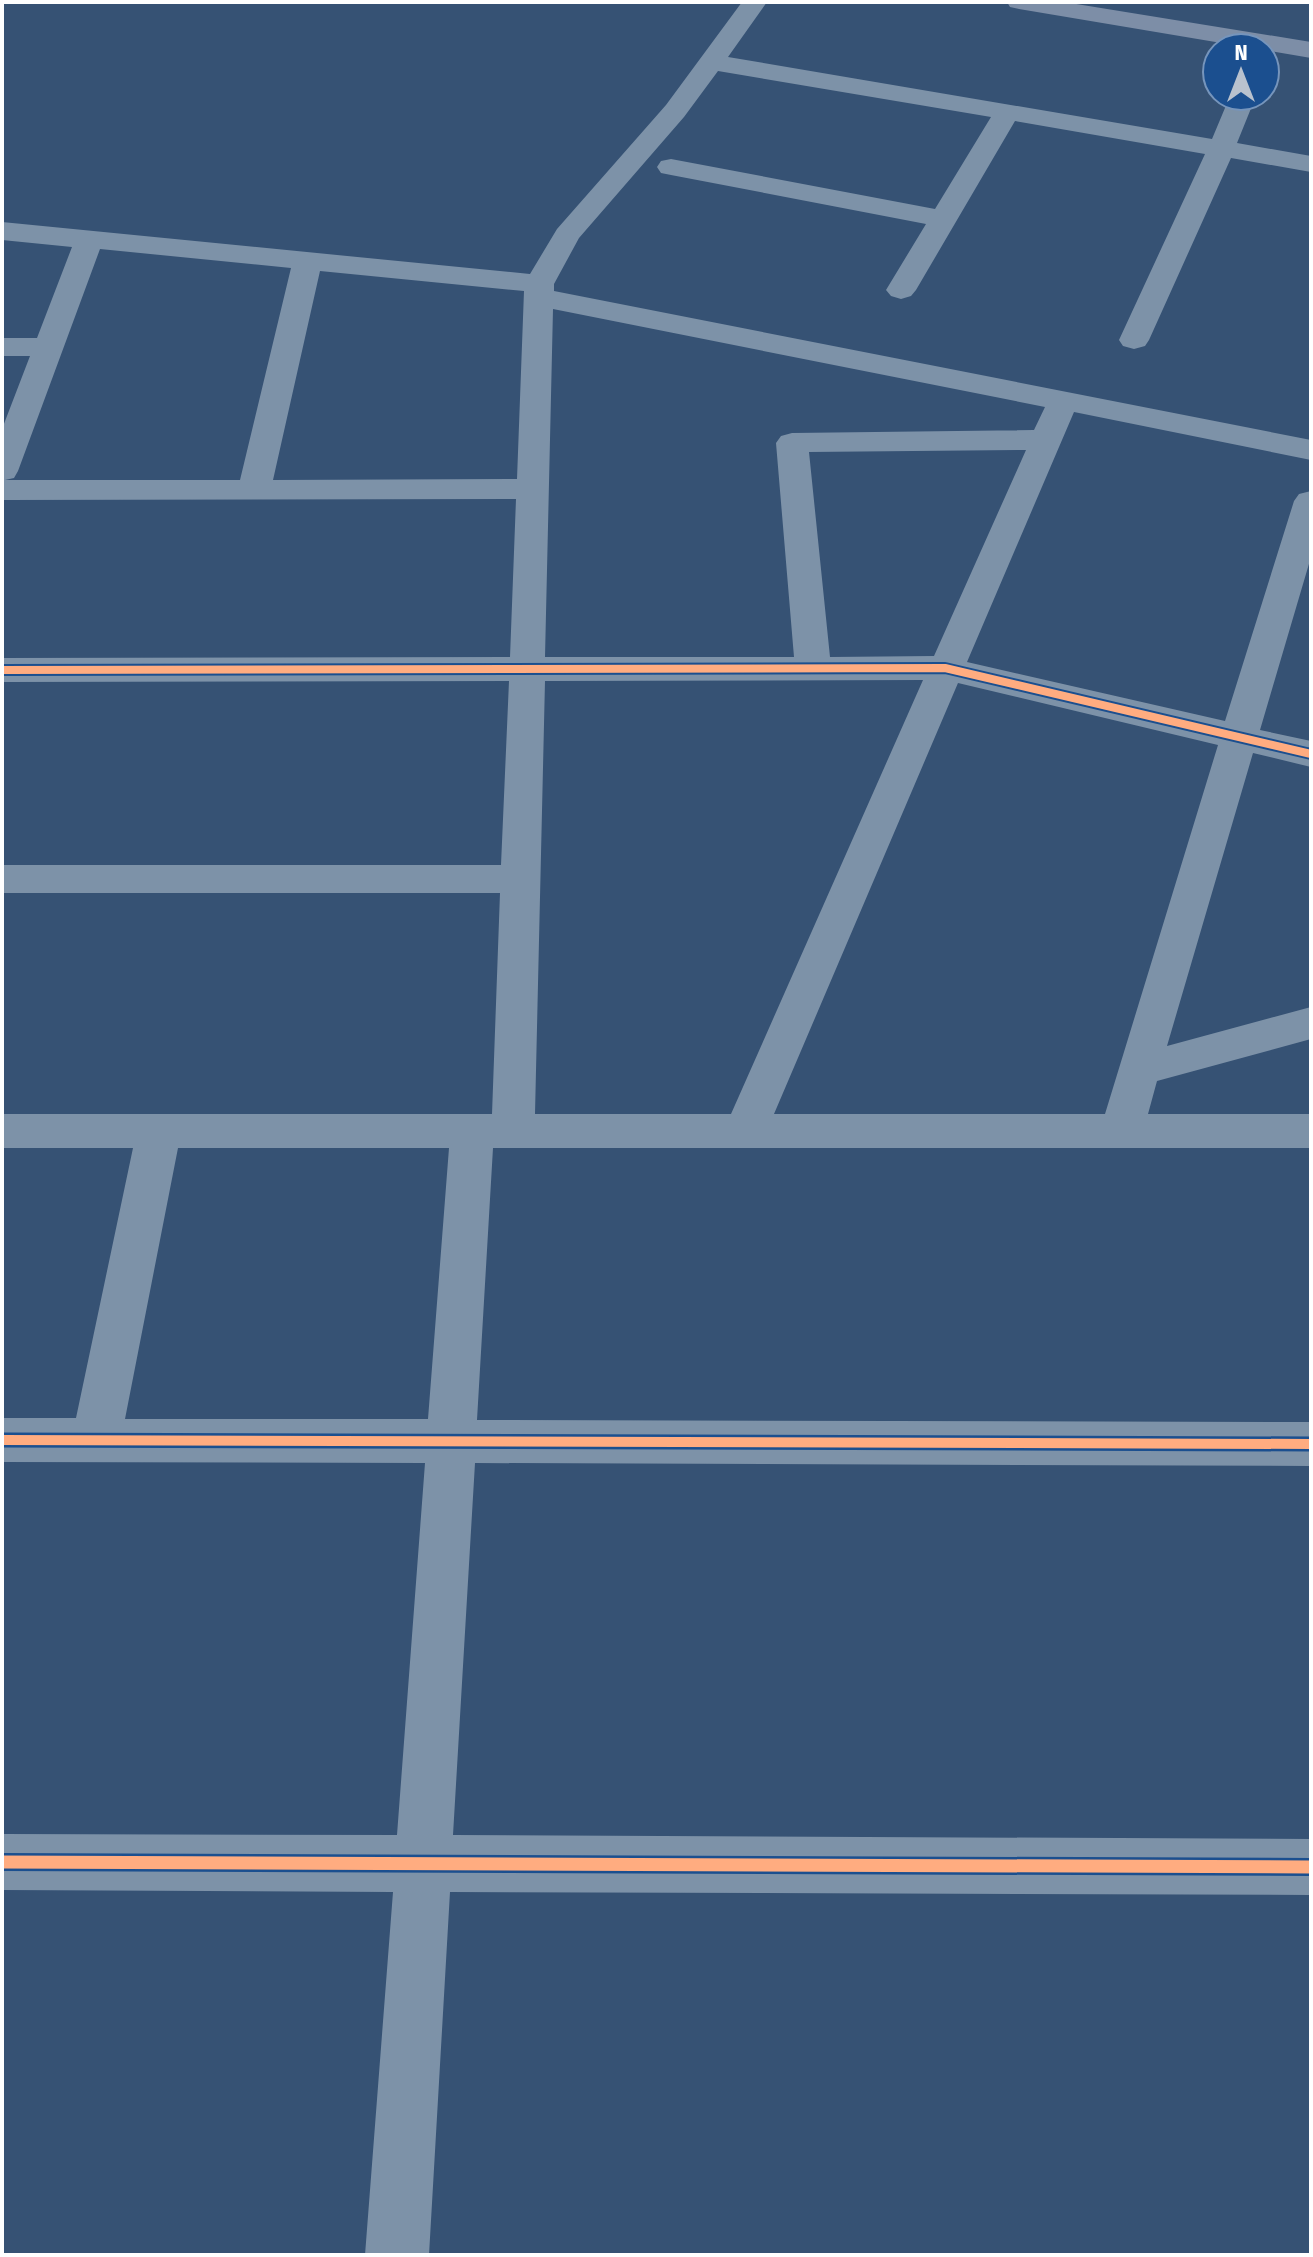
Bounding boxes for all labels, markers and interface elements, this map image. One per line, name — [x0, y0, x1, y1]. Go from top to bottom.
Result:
north arrow — [1201, 32, 1281, 112]
text: N — [1234, 39, 1248, 66]

